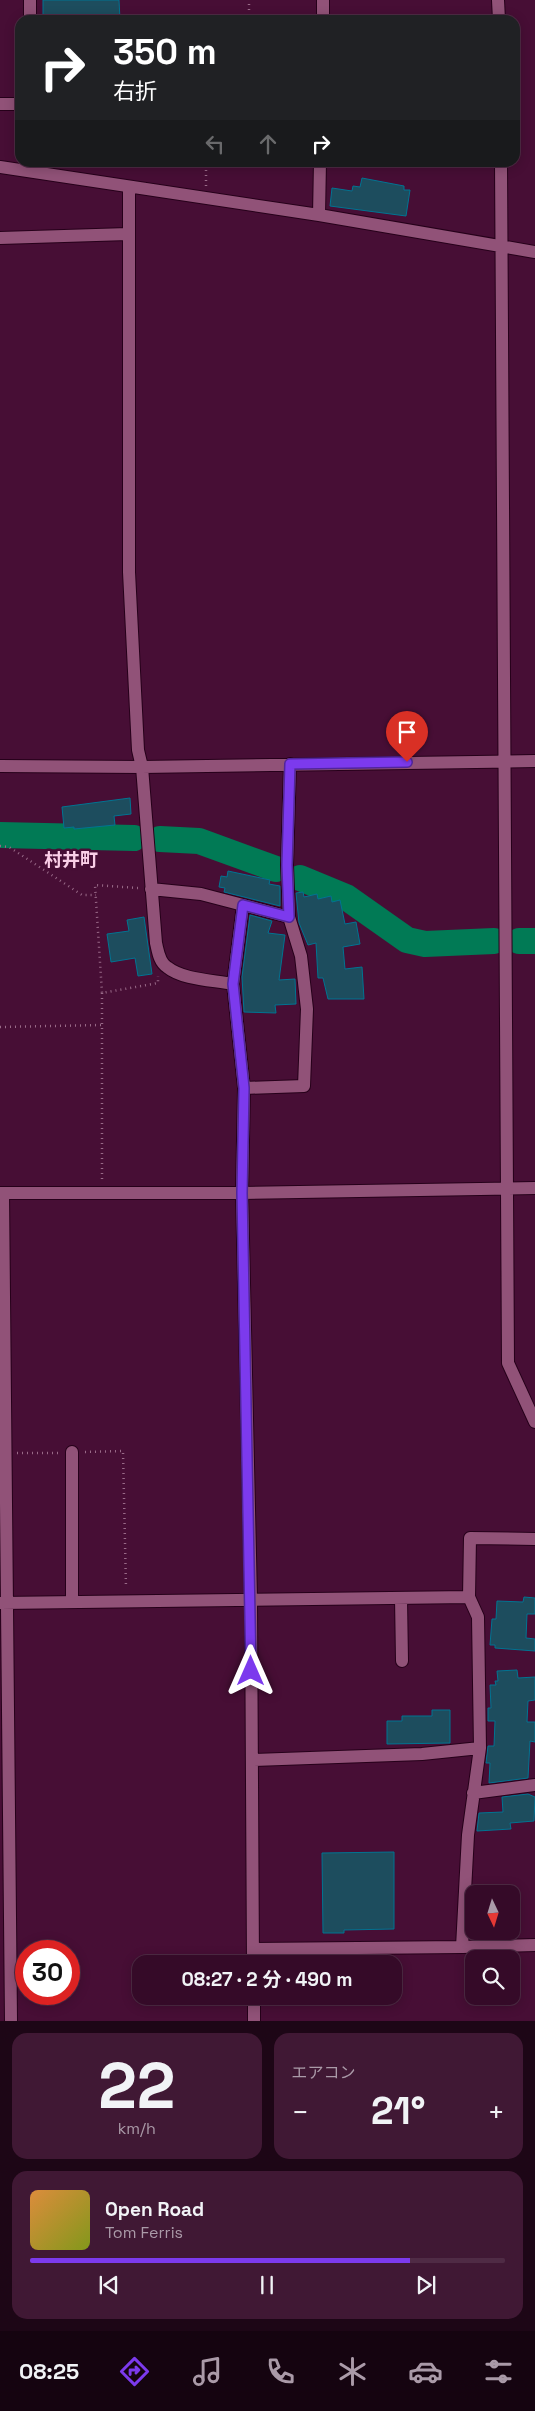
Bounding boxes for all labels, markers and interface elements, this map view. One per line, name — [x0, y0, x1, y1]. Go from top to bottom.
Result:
text: 350 m — [113, 30, 217, 74]
icon: right — [30, 35, 95, 100]
text: 右折 — [113, 77, 157, 105]
icon: left — [201, 130, 229, 158]
icon: ahead — [254, 130, 282, 158]
icon: right — [307, 130, 335, 158]
pin — [386, 711, 428, 762]
icon: arrive — [393, 718, 421, 746]
district label: 村井町 — [44, 848, 98, 871]
position arrow — [224, 1644, 276, 1696]
north arrow — [465, 1885, 520, 1940]
map controls — [465, 1885, 520, 2005]
speed limit sign: 30 — [15, 1940, 80, 2005]
button: search — [465, 1950, 520, 2005]
text: 08:27 · 2 分 · 490 m — [182, 1967, 352, 1992]
text: 22 — [98, 2044, 175, 2127]
text: エアコン — [292, 2062, 356, 2083]
text: 21° — [371, 2087, 426, 2135]
text: − — [292, 2094, 309, 2130]
text: + — [488, 2094, 505, 2130]
text: km/h — [118, 2118, 156, 2139]
text: Open Road — [105, 2197, 204, 2222]
text: Tom Ferris — [105, 2222, 183, 2243]
icon: previous — [95, 2271, 123, 2299]
icon: pause — [253, 2271, 281, 2299]
icon: next — [412, 2271, 440, 2299]
icon: directions — [117, 2354, 152, 2389]
icon: music — [190, 2354, 225, 2389]
icon: phone — [263, 2354, 298, 2389]
icon: climate — [335, 2354, 370, 2389]
icon: car — [408, 2354, 443, 2389]
icon: filters — [481, 2354, 516, 2389]
text: 08:25 — [19, 2357, 79, 2385]

